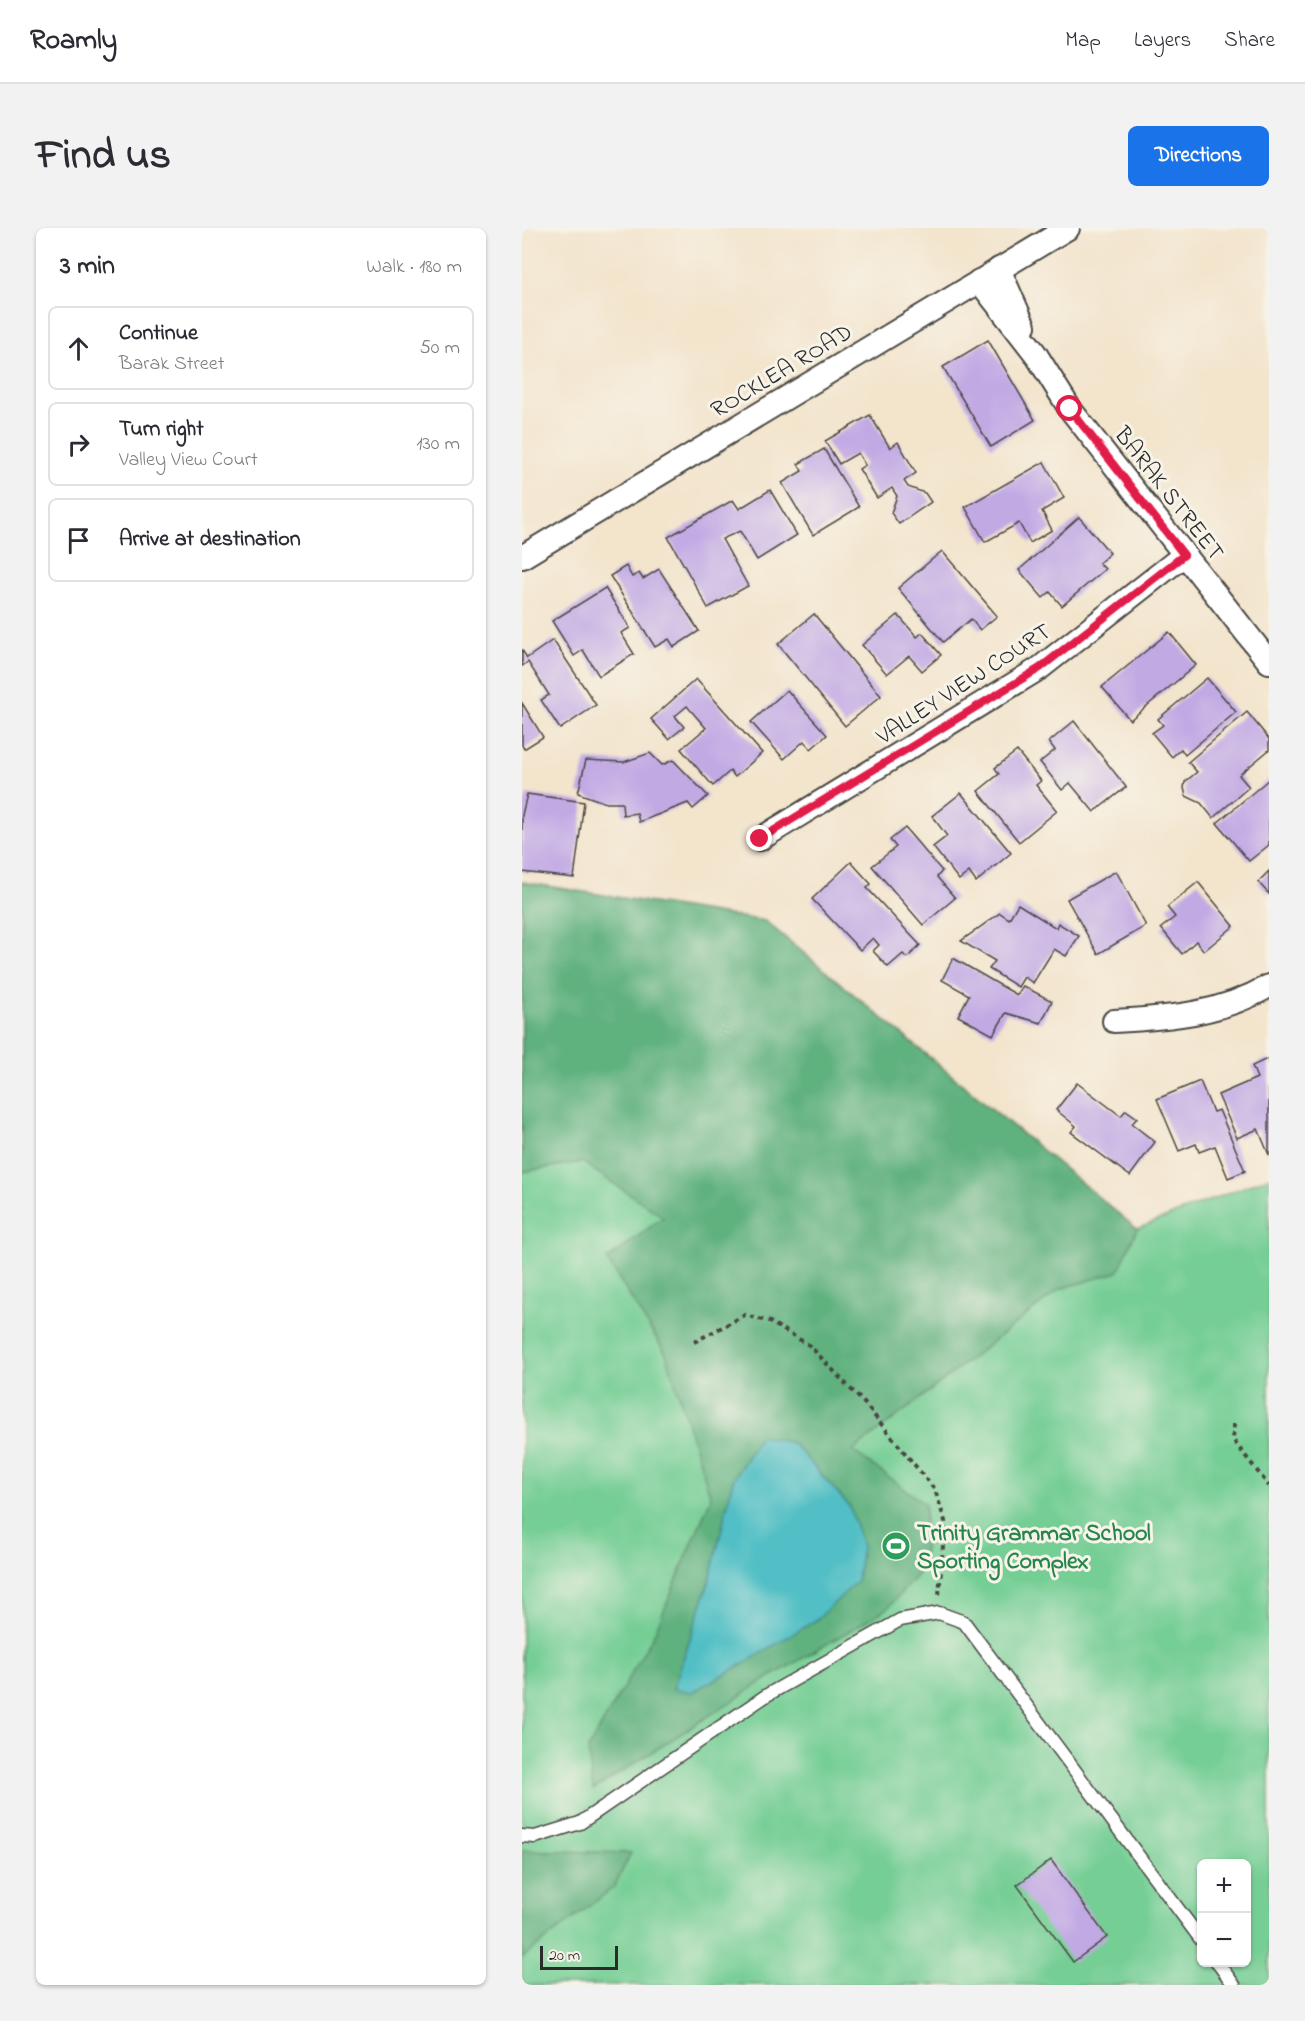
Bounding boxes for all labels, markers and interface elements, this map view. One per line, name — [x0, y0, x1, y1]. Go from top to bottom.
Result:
text: Roamly — [30, 21, 117, 62]
text: Map — [1065, 26, 1101, 56]
text: Layers — [1134, 26, 1191, 56]
text: Share — [1224, 26, 1275, 56]
text: Find us — [36, 126, 171, 187]
button: Directions — [1128, 126, 1269, 186]
text: 3 min — [60, 248, 115, 286]
text: Walk · 180 m — [366, 253, 462, 282]
street label: ROCKLEA ROAD — [705, 316, 860, 428]
text: Continue — [119, 318, 198, 350]
icon: ahead — [62, 332, 95, 365]
text: 50 m — [419, 334, 460, 363]
text: Barak Street — [119, 350, 224, 379]
route start — [1056, 395, 1082, 421]
text: Turn right — [119, 414, 204, 446]
street label: BARAK STREET — [1104, 419, 1232, 569]
icon: right — [62, 428, 95, 461]
text: 130 m — [416, 430, 460, 459]
text: Valley View Court — [119, 446, 258, 475]
icon: arrive — [62, 524, 95, 557]
text: Arrive at destination — [119, 524, 301, 556]
street label: VALLEY VIEW COURT — [869, 615, 1059, 755]
route end — [746, 825, 772, 851]
place label: Trinity Grammar School Sporting Complex — [917, 1517, 1151, 1581]
sports icon: Trinity Grammar School Sporting Complex — [880, 1530, 912, 1562]
map controls — [1197, 1859, 1251, 1967]
button: + — [1197, 1859, 1251, 1913]
button: − — [1197, 1913, 1251, 1967]
scale bar — [540, 1943, 618, 1970]
text: 20 m — [549, 1944, 580, 1968]

